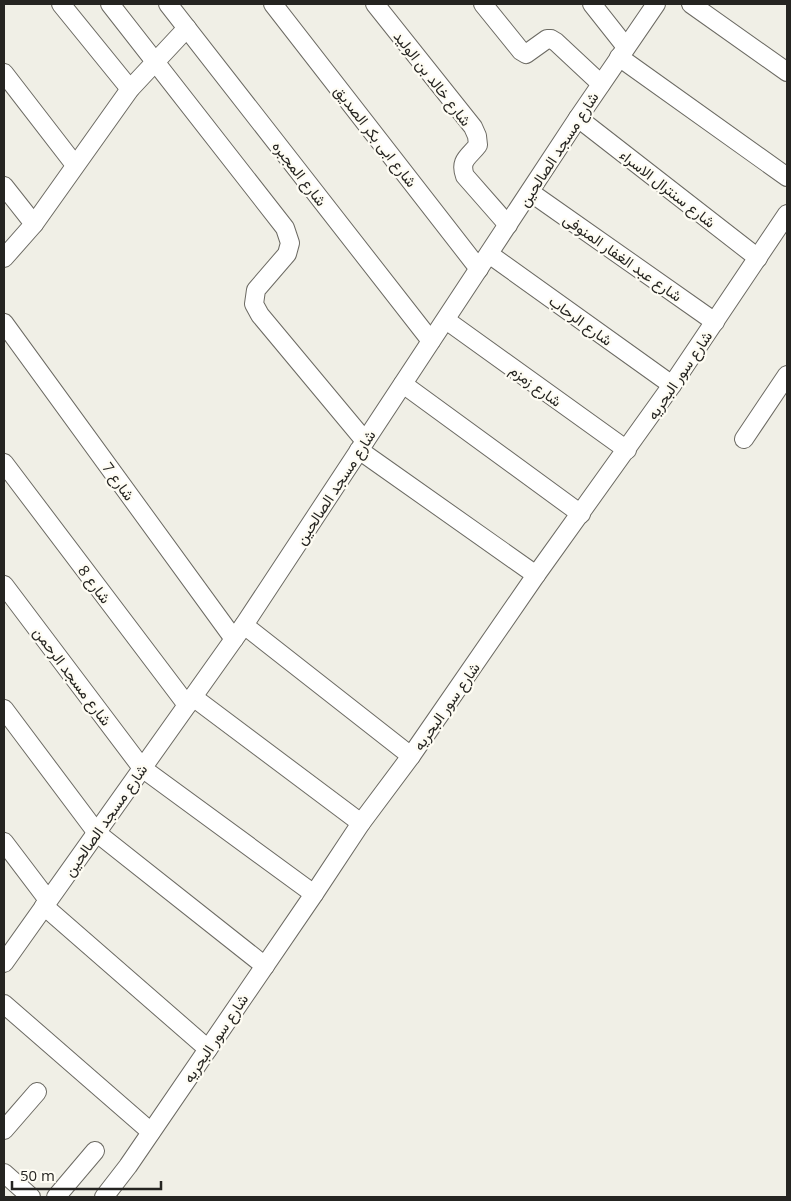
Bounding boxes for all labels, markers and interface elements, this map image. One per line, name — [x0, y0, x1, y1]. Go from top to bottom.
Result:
street label: شارع خالد بن الوليد — [388, 26, 477, 131]
street label: شارع ابى بكر الصديق — [328, 81, 422, 192]
street label: شارع مسجد الصالحين — [513, 88, 604, 211]
street label: شارع المجبره — [267, 136, 332, 211]
street label: شارع سنترال الاسراء — [615, 144, 720, 233]
street label: شارع عبد الغفار المنوفى — [559, 209, 686, 307]
street label: شارع الرحاب — [544, 290, 617, 351]
street label: شارع سور البحريه — [642, 327, 718, 424]
street label: شارع زمزم — [505, 359, 566, 412]
street label: شارع مسجد الصالحين — [290, 426, 381, 549]
street label: شارع 7 — [97, 458, 140, 505]
street label: شارع 8 — [73, 561, 116, 608]
street label: شارع مسجد الرحمن — [28, 623, 117, 731]
street label: شارع سور البحريه — [408, 658, 485, 755]
street label: شارع مسجد الصالحين — [59, 760, 153, 881]
street label: شارع سور البحريه — [178, 990, 254, 1087]
scale bar — [12, 1158, 161, 1190]
text: 50 m — [20, 1165, 55, 1185]

